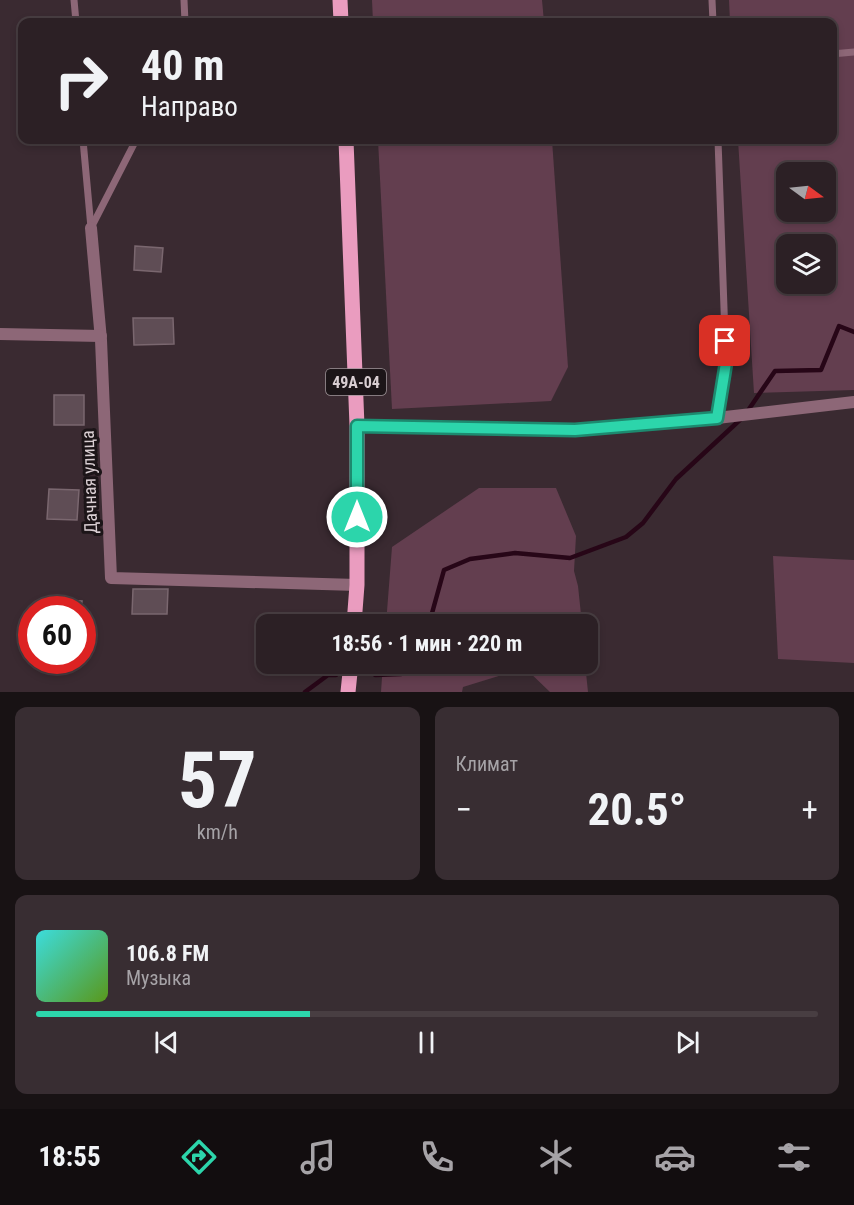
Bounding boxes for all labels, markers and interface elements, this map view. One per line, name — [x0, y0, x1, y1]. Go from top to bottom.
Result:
text: 40 m — [141, 41, 224, 90]
icon: right — [42, 42, 120, 120]
text: Направо — [141, 91, 238, 123]
north arrow — [776, 162, 836, 222]
map controls — [776, 162, 836, 294]
button: layers — [776, 234, 836, 294]
pin — [699, 315, 750, 366]
icon: arrive — [708, 324, 741, 357]
road number: 49А-04 — [326, 369, 386, 395]
street label: Дачная улица — [77, 430, 101, 534]
position arrow — [325, 485, 389, 549]
speed limit sign: 60 — [18, 596, 96, 674]
text: 18:56 · 1 мин · 220 m — [332, 631, 522, 656]
text: 57 — [178, 735, 257, 826]
text: Климат — [456, 752, 518, 776]
text: 20.5° — [587, 783, 686, 836]
text: − — [456, 790, 472, 829]
text: + — [802, 790, 818, 829]
text: km/h — [197, 820, 238, 844]
text: 106.8 FM — [126, 941, 209, 966]
text: Музыка — [126, 966, 191, 990]
icon: previous — [150, 1026, 183, 1059]
icon: pause — [410, 1026, 443, 1059]
icon: next — [671, 1026, 704, 1059]
icon: directions — [178, 1136, 220, 1178]
icon: music — [297, 1136, 339, 1178]
icon: phone — [416, 1136, 458, 1178]
icon: climate — [535, 1136, 577, 1178]
icon: car — [654, 1136, 696, 1178]
icon: filters — [773, 1136, 815, 1178]
text: 18:55 — [39, 1141, 101, 1173]

